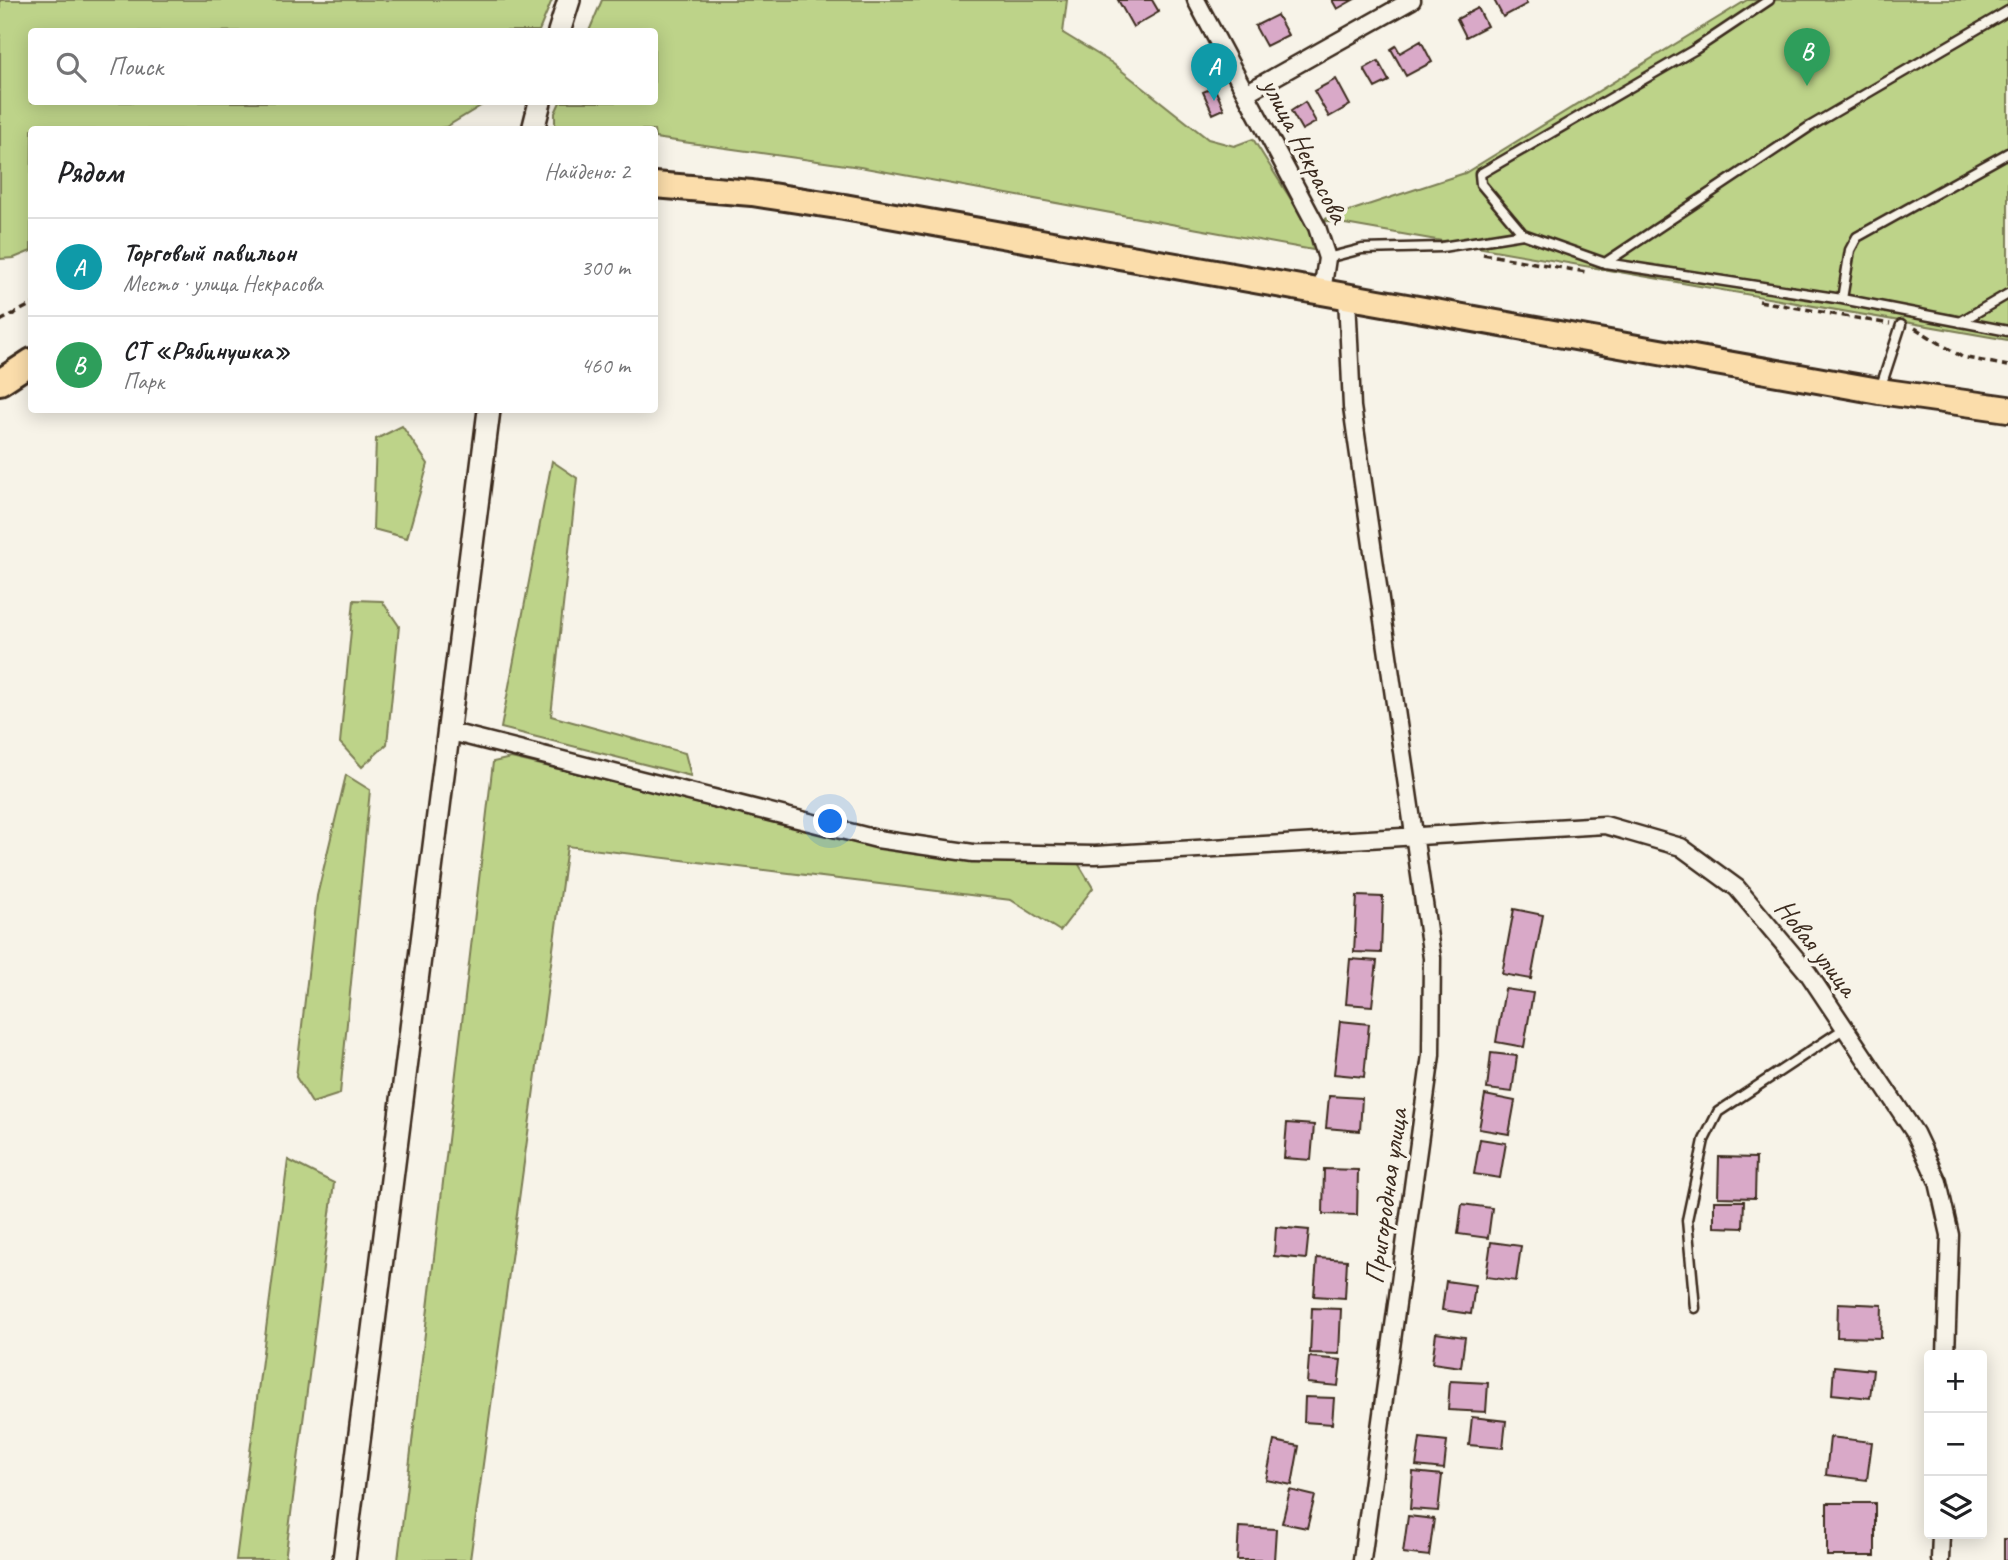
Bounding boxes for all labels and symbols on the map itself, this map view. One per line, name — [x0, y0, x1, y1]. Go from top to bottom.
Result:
pin: B — [1784, 28, 1830, 86]
pin: A — [1191, 43, 1237, 101]
street label: улица Некрасова — [1253, 70, 1358, 230]
your location — [813, 804, 847, 838]
street label: Новая улица — [1768, 891, 1867, 1005]
street label: Пригородная улица — [1356, 1105, 1415, 1286]

